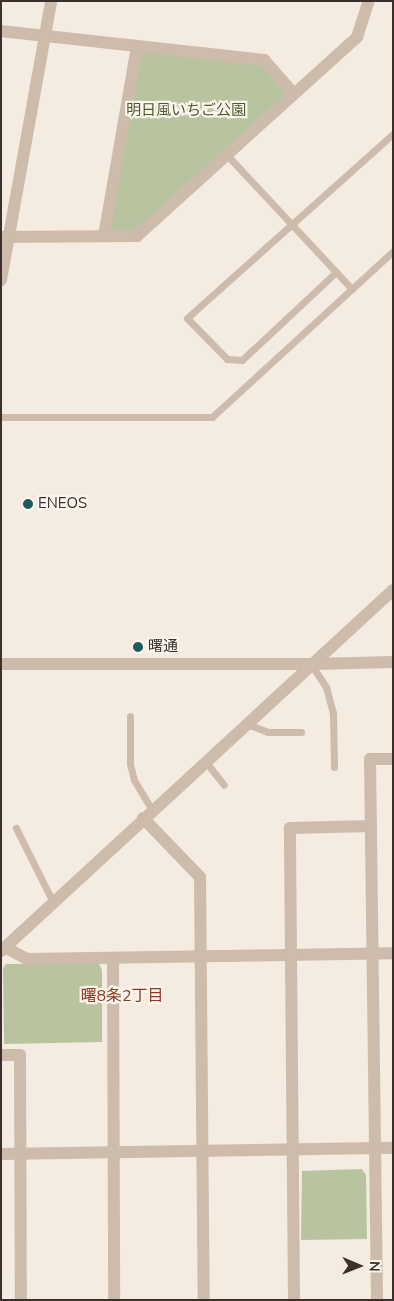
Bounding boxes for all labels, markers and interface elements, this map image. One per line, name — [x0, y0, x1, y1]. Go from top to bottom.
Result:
park label: 明日風いちご公園 — [126, 102, 246, 120]
place label: ENEOS — [38, 495, 87, 513]
marker: ENEOS — [22, 498, 34, 510]
place label: 曙通 — [148, 638, 178, 656]
marker: 曙通 — [132, 641, 144, 653]
district label: 曙8条2丁目 — [80, 986, 164, 1006]
north arrow — [334, 1241, 384, 1291]
text: N — [365, 1261, 384, 1272]

